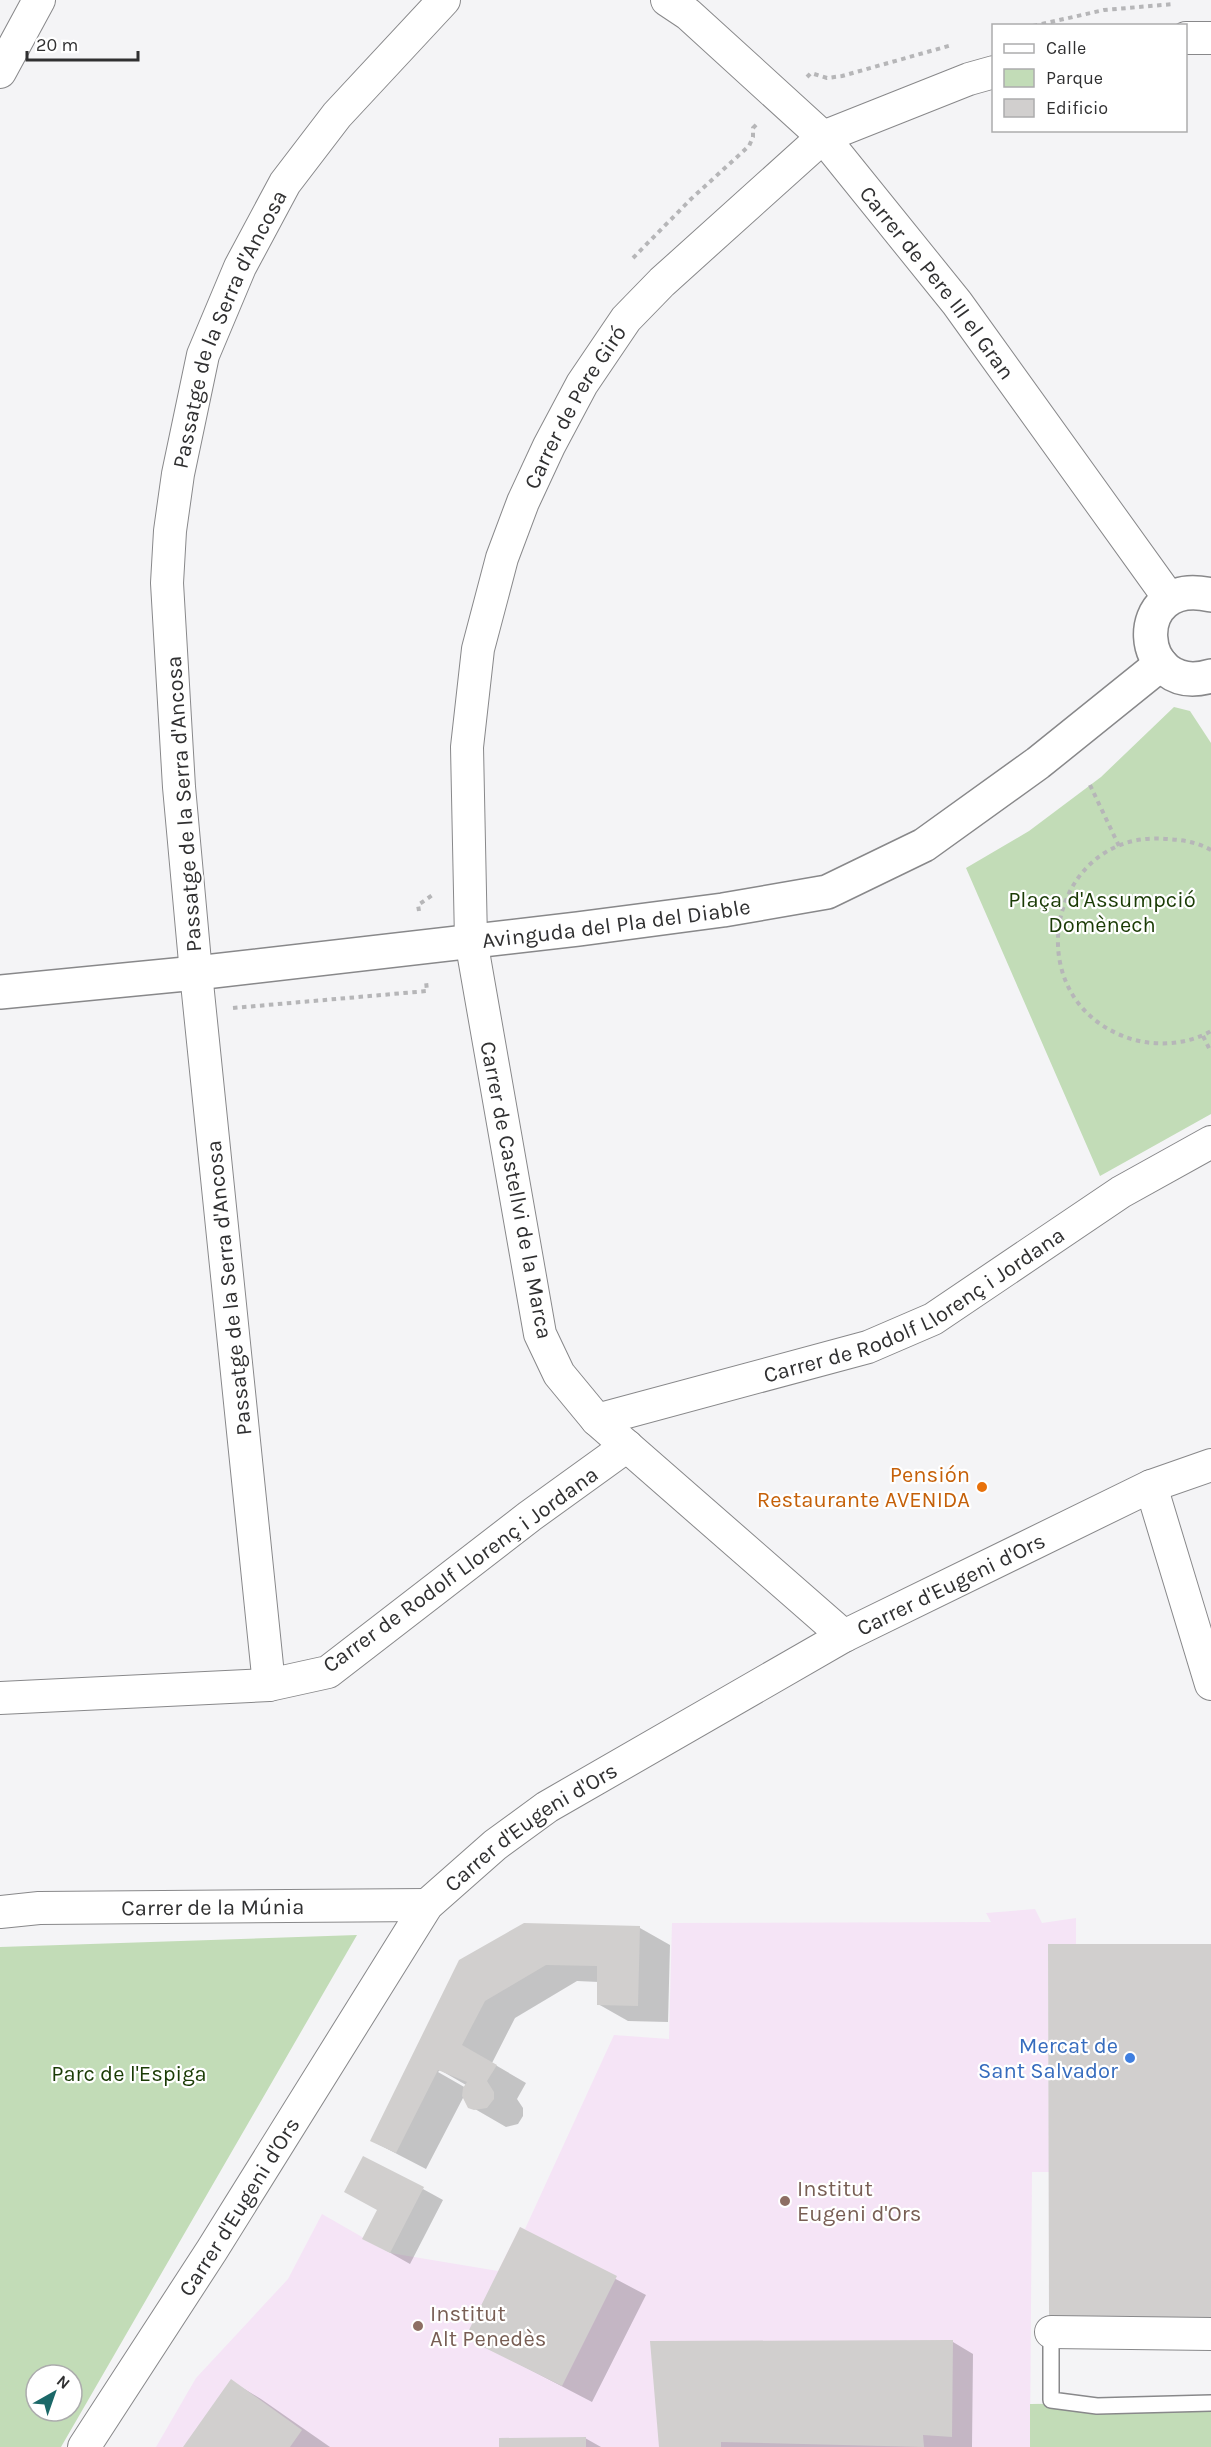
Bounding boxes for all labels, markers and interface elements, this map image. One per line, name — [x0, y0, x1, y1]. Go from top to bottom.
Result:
scale bar — [27, 24, 138, 62]
legend — [992, 24, 1187, 132]
text: 20 m — [36, 34, 78, 56]
text: Calle — [1046, 37, 1086, 59]
text: Parque — [1046, 67, 1103, 89]
text: Edificio — [1046, 97, 1108, 119]
street label: Carrer de Pere III el Gran — [854, 181, 1020, 385]
street label: Passatge de la Serra d'Ancosa — [168, 186, 293, 471]
street label: Carrer de Pere Giró — [519, 321, 632, 493]
street label: Passatge de la Serra d'Ancosa — [161, 655, 207, 953]
park label: Plaça d'Assumpció Domènech — [1008, 887, 1196, 938]
street label: Avinguda del Pla del Diable — [481, 893, 752, 954]
street label: Carrer de Castellvi de la Marca — [474, 1039, 558, 1341]
street label: Passatge de la Serra d'Ancosa — [201, 1139, 257, 1437]
street label: Carrer de Rodolf Llorenç i Jordana — [761, 1222, 1070, 1389]
street label: Carrer de Rodolf Llorenç i Jordana — [318, 1461, 603, 1678]
place label: Pensión Restaurante AVENIDA — [757, 1462, 970, 1513]
marker: Pensión Restaurante AVENIDA — [975, 1480, 989, 1494]
street label: Carrer d'Eugeni d'Ors — [853, 1528, 1050, 1642]
street label: Carrer d'Eugeni d'Ors — [440, 1757, 622, 1897]
street label: Carrer de la Múnia — [121, 1894, 304, 1921]
place label: Mercat de Sant Salvador — [978, 2033, 1118, 2084]
marker: Mercat de Sant Salvador — [1123, 2051, 1137, 2065]
park label: Parc de l'Espiga — [51, 2061, 207, 2087]
street label: Carrer d'Eugeni d'Ors — [174, 2113, 305, 2301]
place label: Institut Eugeni d'Ors — [797, 2176, 921, 2227]
marker: Institut Eugeni d'Ors — [778, 2194, 792, 2208]
place label: Institut Alt Penedès — [430, 2301, 546, 2352]
marker: Institut Alt Penedès — [411, 2319, 425, 2333]
north arrow — [24, 2363, 84, 2423]
text: N — [53, 2371, 74, 2393]

